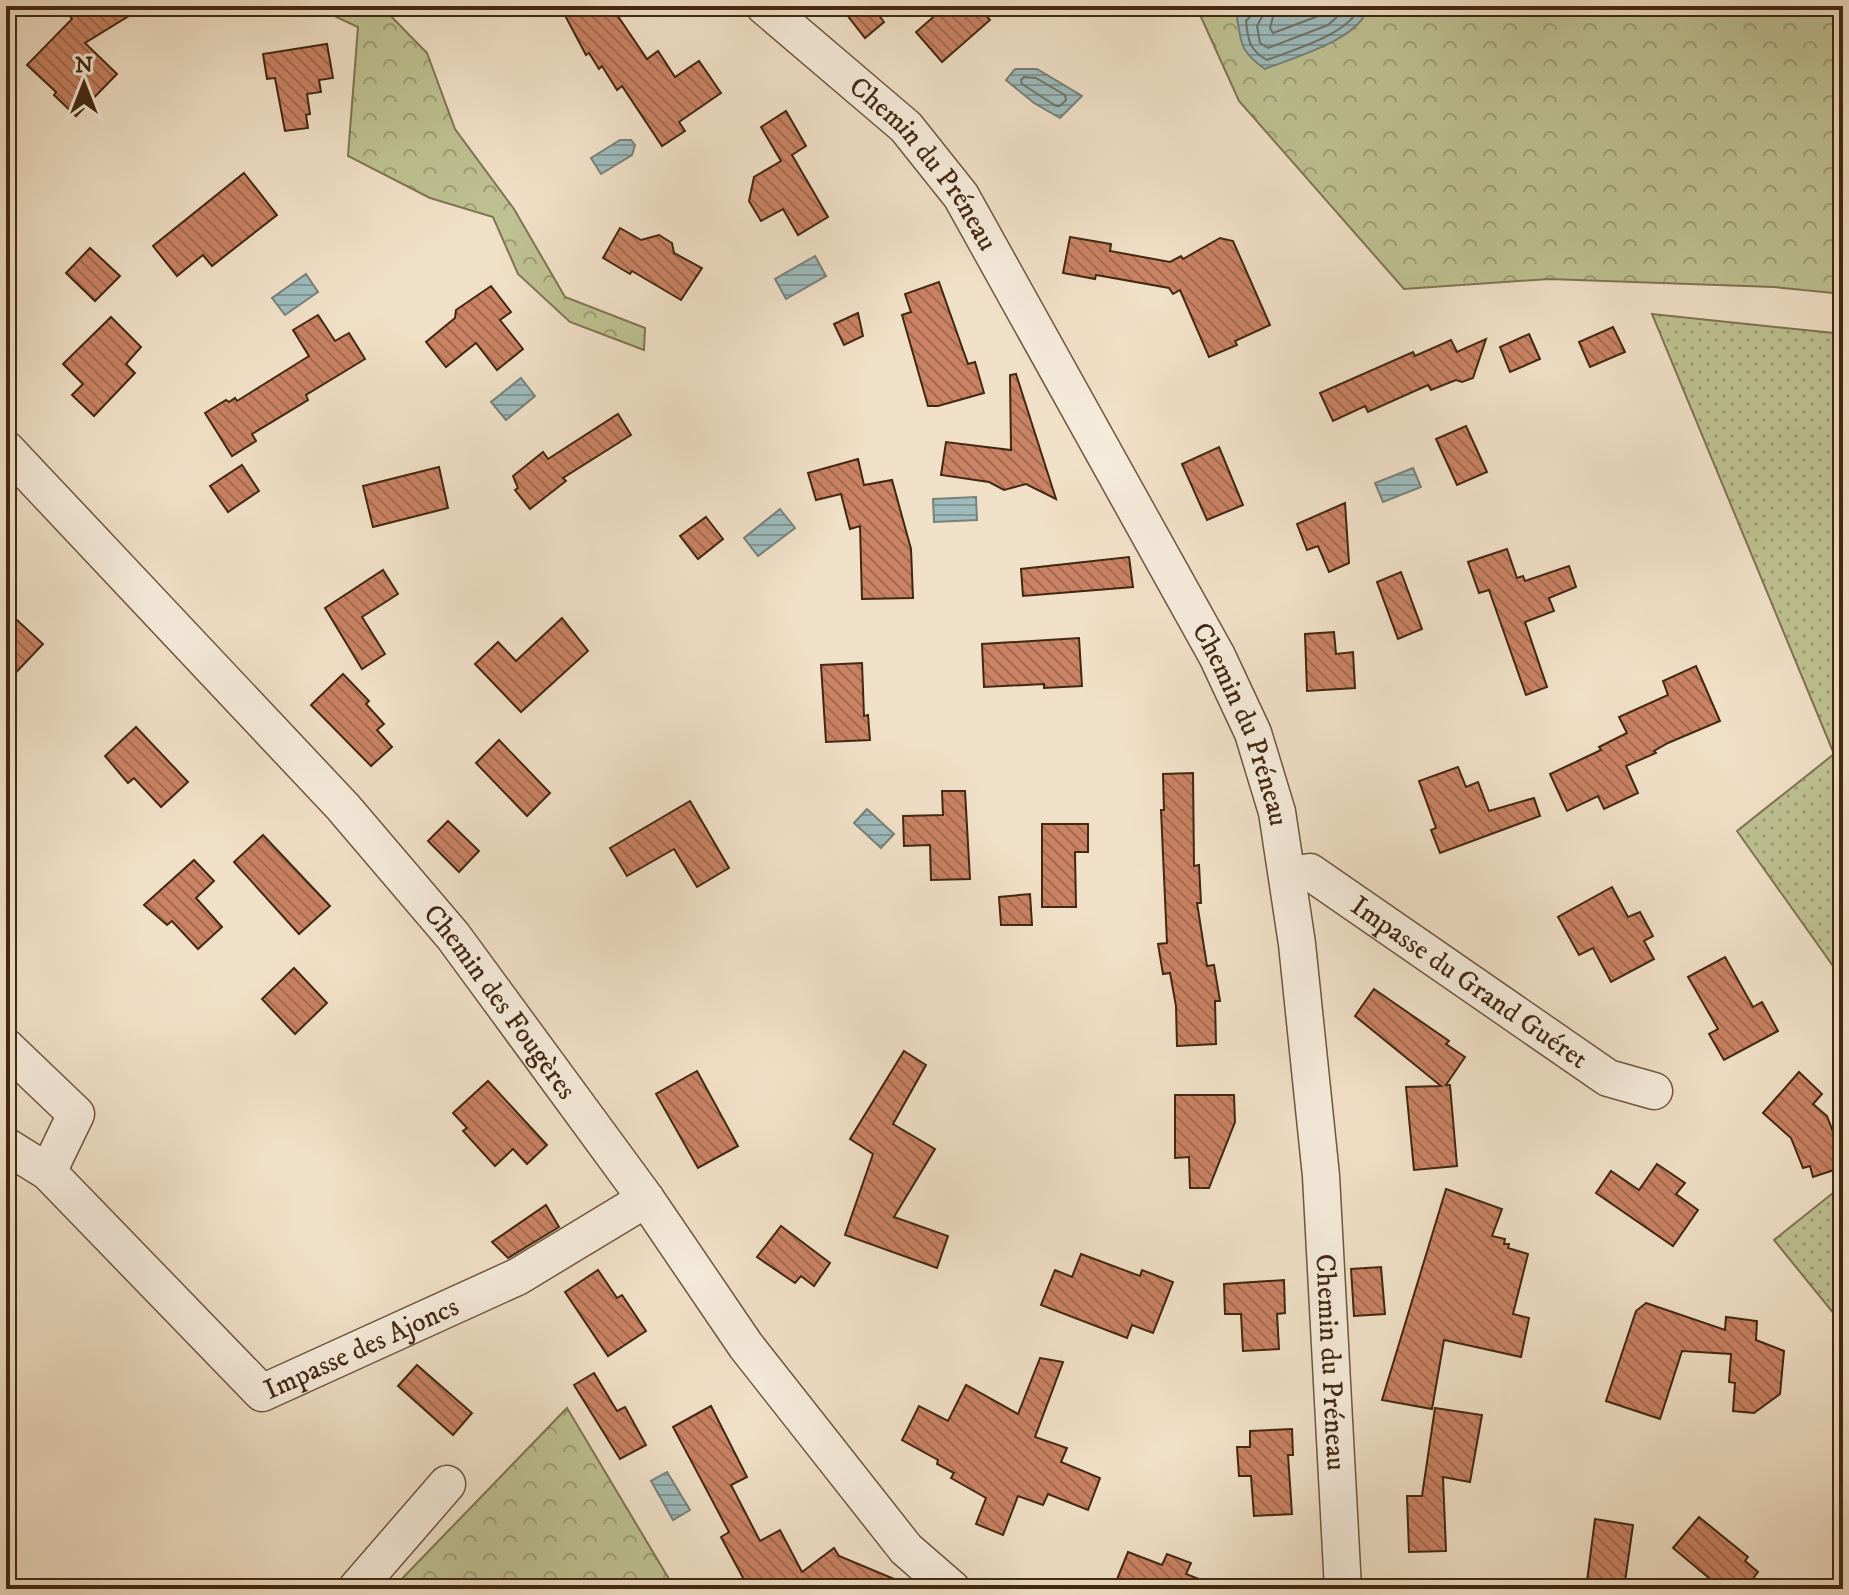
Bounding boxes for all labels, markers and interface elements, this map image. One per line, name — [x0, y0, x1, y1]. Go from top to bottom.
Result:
north arrow — [44, 44, 124, 124]
text: N — [75, 52, 93, 79]
street label: Chemin du Préneau — [842, 69, 1005, 257]
street label: Chemin du Préneau — [1184, 616, 1296, 828]
street label: Impasse du Grand Guéret — [1344, 888, 1595, 1076]
street label: Chemin des Fougères — [416, 897, 584, 1106]
street label: Chemin du Préneau — [1308, 1253, 1354, 1472]
street label: Impasse des Ajoncs — [258, 1288, 464, 1407]

